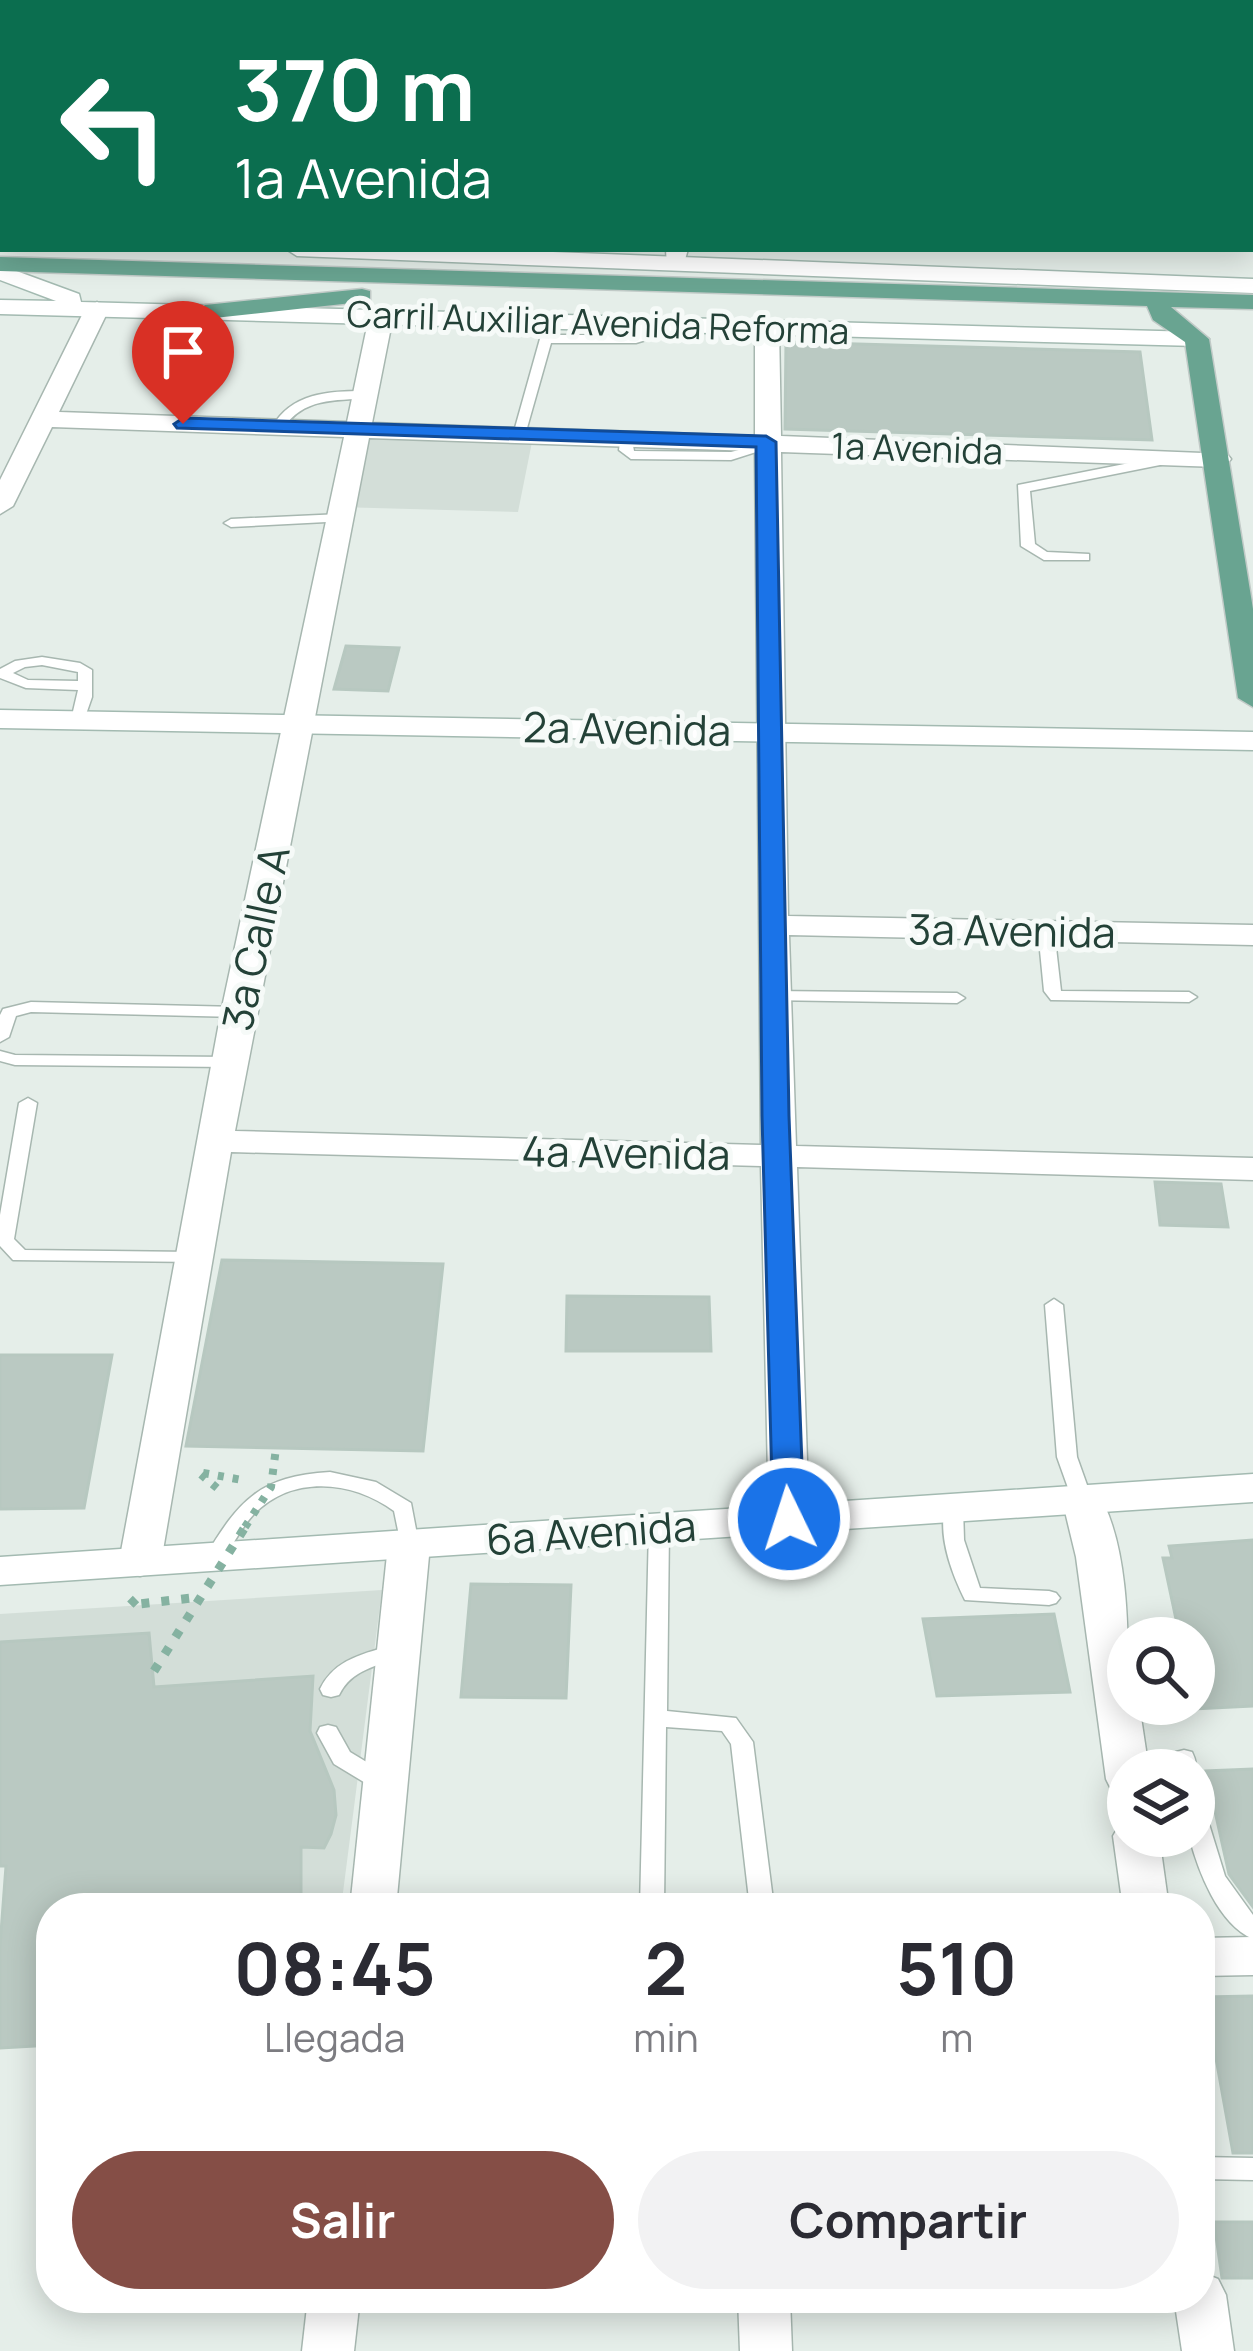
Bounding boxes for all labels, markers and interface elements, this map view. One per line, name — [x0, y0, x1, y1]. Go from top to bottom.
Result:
text: 370 m — [234, 31, 475, 146]
icon: left — [36, 48, 192, 204]
text: 1a Avenida — [234, 140, 492, 214]
street label: Carril Auxiliar Avenida Reforma — [346, 289, 850, 355]
pin — [132, 301, 234, 424]
icon: arrive — [150, 319, 216, 385]
street label: 1a Avenida — [830, 421, 1004, 475]
street label: 2a Avenida — [523, 697, 731, 759]
street label: 3a Calle A — [207, 840, 303, 1036]
street label: 3a Avenida — [908, 899, 1116, 961]
street label: 4a Avenida — [521, 1121, 731, 1183]
position arrow — [726, 1456, 852, 1582]
street label: 6a Avenida — [484, 1496, 698, 1568]
map controls — [1107, 1617, 1215, 1857]
button: search — [1107, 1617, 1215, 1725]
button: layers — [1107, 1749, 1215, 1857]
text: 08:45 — [234, 1918, 436, 2017]
text: 2 — [645, 1918, 687, 2017]
text: 510 — [896, 1918, 1017, 2017]
text: Llegada — [264, 2010, 405, 2064]
text: min — [633, 2010, 699, 2064]
text: m — [940, 2010, 973, 2064]
button: Salir — [72, 2151, 614, 2289]
button: Compartir — [638, 2151, 1179, 2289]

